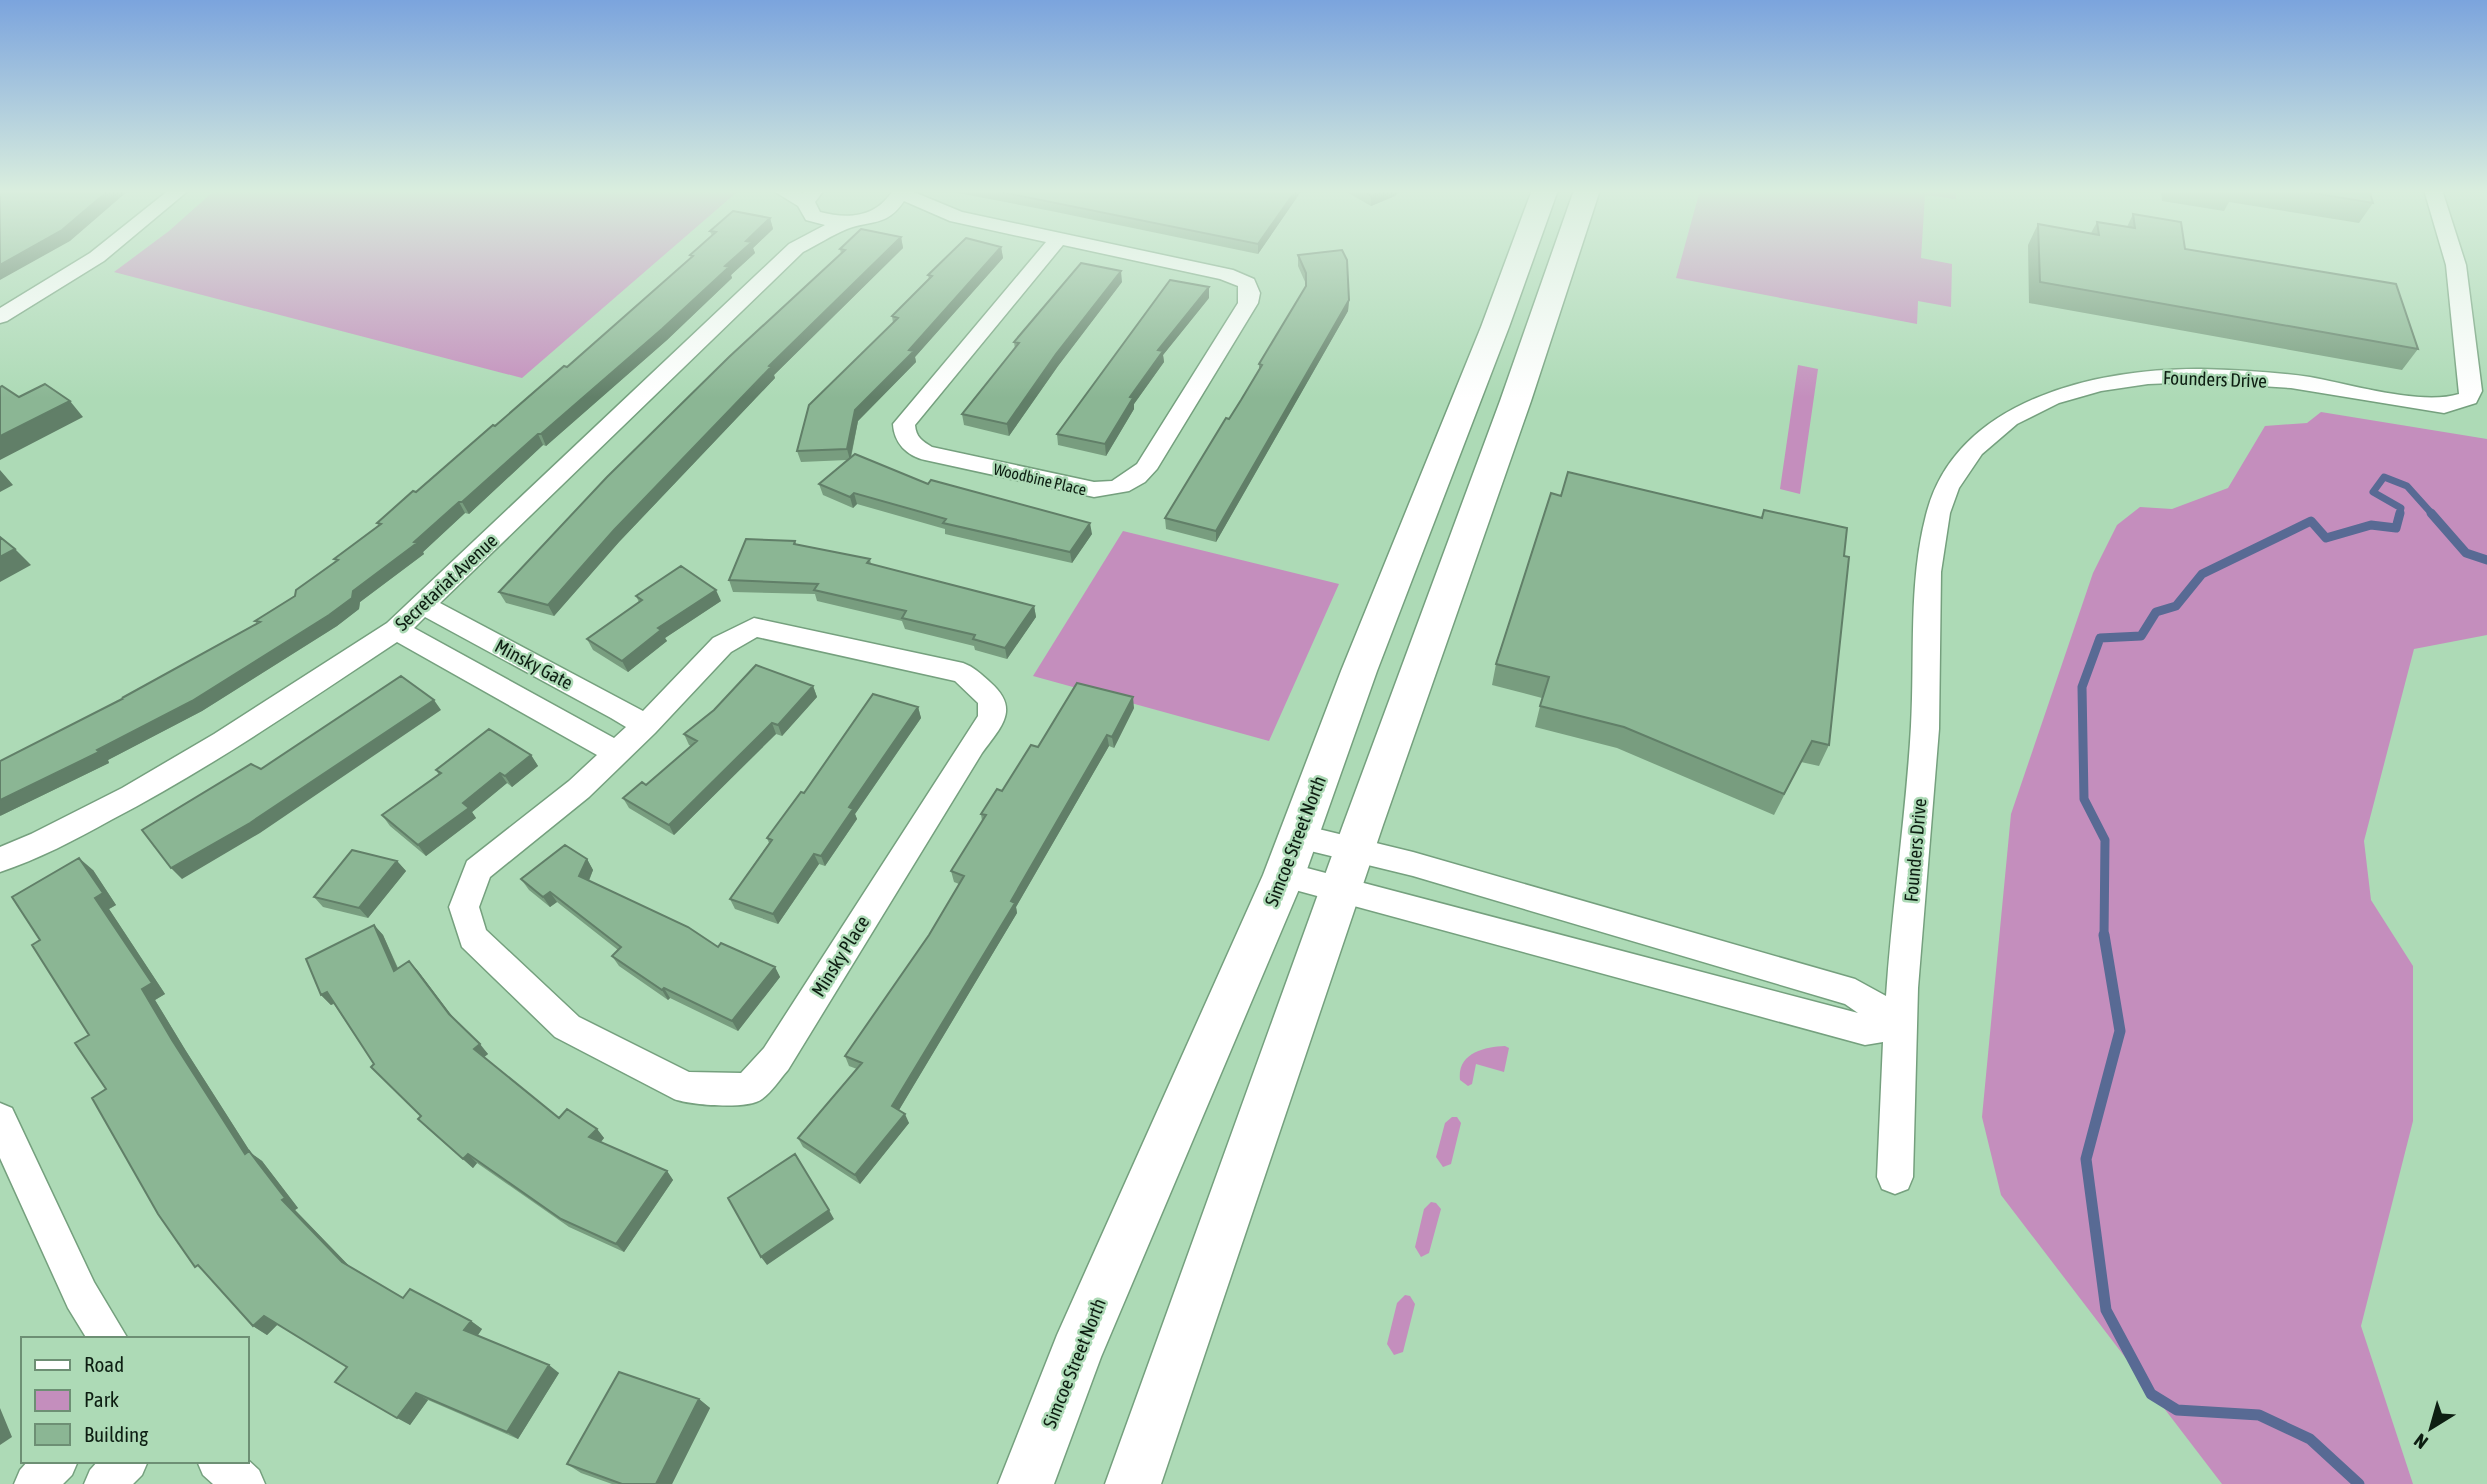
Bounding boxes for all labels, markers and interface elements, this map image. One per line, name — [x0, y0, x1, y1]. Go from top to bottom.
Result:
street label: Founders Drive — [2163, 366, 2267, 392]
street label: Woodbine Place — [992, 460, 1088, 498]
street label: Secretariat Avenue — [390, 529, 502, 635]
street label: Minsky Gate — [491, 634, 577, 694]
street label: Simcoe Street North — [1260, 773, 1330, 909]
street label: Founders Drive — [1900, 797, 1930, 903]
street label: Minsky Place — [807, 912, 873, 1000]
street label: Simcoe Street North — [1038, 1295, 1110, 1431]
legend — [21, 1337, 248, 1463]
text: Road — [84, 1352, 124, 1376]
text: Park — [84, 1387, 119, 1411]
north arrow — [2396, 1393, 2466, 1463]
text: Building — [84, 1422, 148, 1446]
text: N — [2410, 1429, 2432, 1454]

